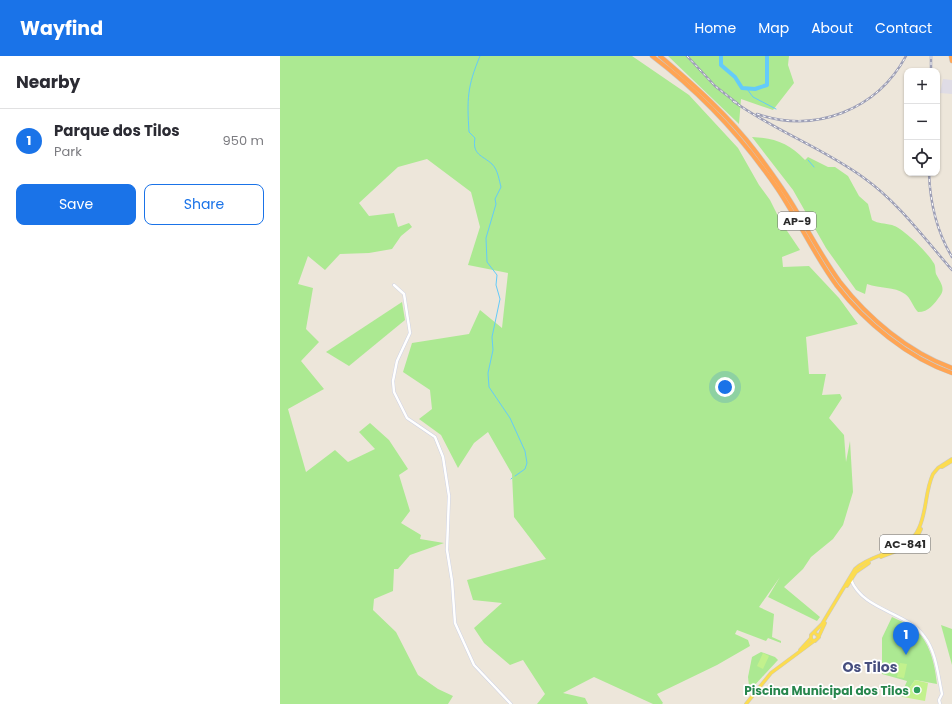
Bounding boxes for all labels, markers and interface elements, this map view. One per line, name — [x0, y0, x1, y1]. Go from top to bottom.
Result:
text: Wayfind — [20, 15, 103, 42]
text: Home — [694, 18, 736, 38]
text: Map — [758, 18, 789, 38]
text: About — [811, 18, 853, 38]
text: Contact — [875, 18, 932, 38]
map controls — [904, 68, 940, 176]
button: + — [904, 68, 940, 104]
text: Nearby — [16, 70, 80, 94]
button: − — [904, 104, 940, 140]
text: Parque dos Tilos — [54, 120, 180, 141]
text: 1 — [27, 131, 31, 150]
text: 950 m — [223, 131, 264, 150]
button: locate — [904, 140, 940, 176]
text: Park — [54, 142, 82, 161]
button: Save — [16, 184, 136, 225]
button: Share — [144, 184, 264, 225]
road number: AP-9 — [778, 212, 816, 230]
your location — [715, 377, 735, 397]
road number: AC-841 — [880, 535, 930, 553]
pin: 1 — [893, 622, 919, 655]
district label: Os Tilos — [842, 657, 898, 677]
place label: Piscina Municipal dos Tilos — [744, 682, 909, 699]
marker: Piscina Municipal dos Tilos — [912, 685, 922, 695]

